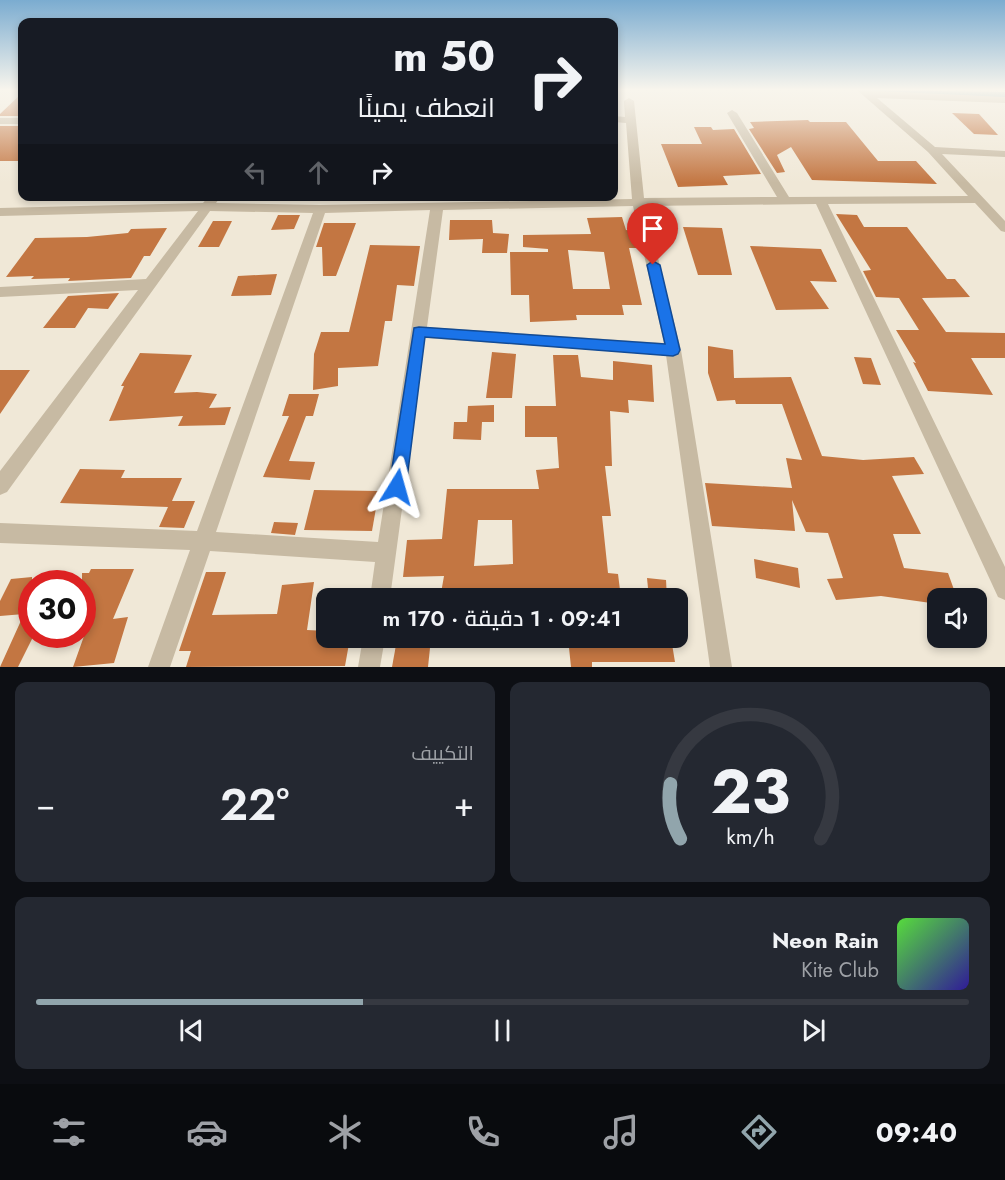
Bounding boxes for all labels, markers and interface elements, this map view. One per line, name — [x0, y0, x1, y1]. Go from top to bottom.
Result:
text: 50 m — [393, 26, 495, 87]
icon: right — [516, 42, 594, 120]
text: انعطف يمينًا — [357, 88, 495, 127]
icon: left — [239, 156, 272, 189]
icon: ahead — [302, 156, 335, 189]
icon: right — [365, 156, 398, 189]
pin — [627, 203, 678, 265]
icon: arrive — [636, 212, 669, 245]
position arrow — [365, 455, 429, 519]
speed limit sign: 30 — [18, 570, 96, 648]
map controls — [927, 588, 987, 648]
button: sound — [927, 588, 987, 648]
text: 09:41 · 1 دقيقة · 170 m — [383, 602, 621, 634]
text: التكييف — [411, 739, 474, 768]
text: 23 — [710, 746, 790, 836]
text: 22° — [220, 772, 289, 837]
text: − — [36, 781, 55, 828]
text: + — [454, 781, 474, 828]
text: km/h — [726, 821, 774, 852]
text: Neon Rain — [772, 924, 879, 956]
text: Kite Club — [801, 956, 879, 985]
icon: previous — [175, 1014, 208, 1047]
icon: pause — [486, 1014, 519, 1047]
icon: next — [797, 1014, 830, 1047]
icon: filters — [48, 1111, 90, 1153]
icon: car — [186, 1111, 228, 1153]
icon: climate — [324, 1111, 366, 1153]
icon: phone — [462, 1111, 504, 1153]
icon: music — [600, 1111, 642, 1153]
icon: directions — [738, 1111, 780, 1153]
text: 09:40 — [876, 1113, 957, 1152]

